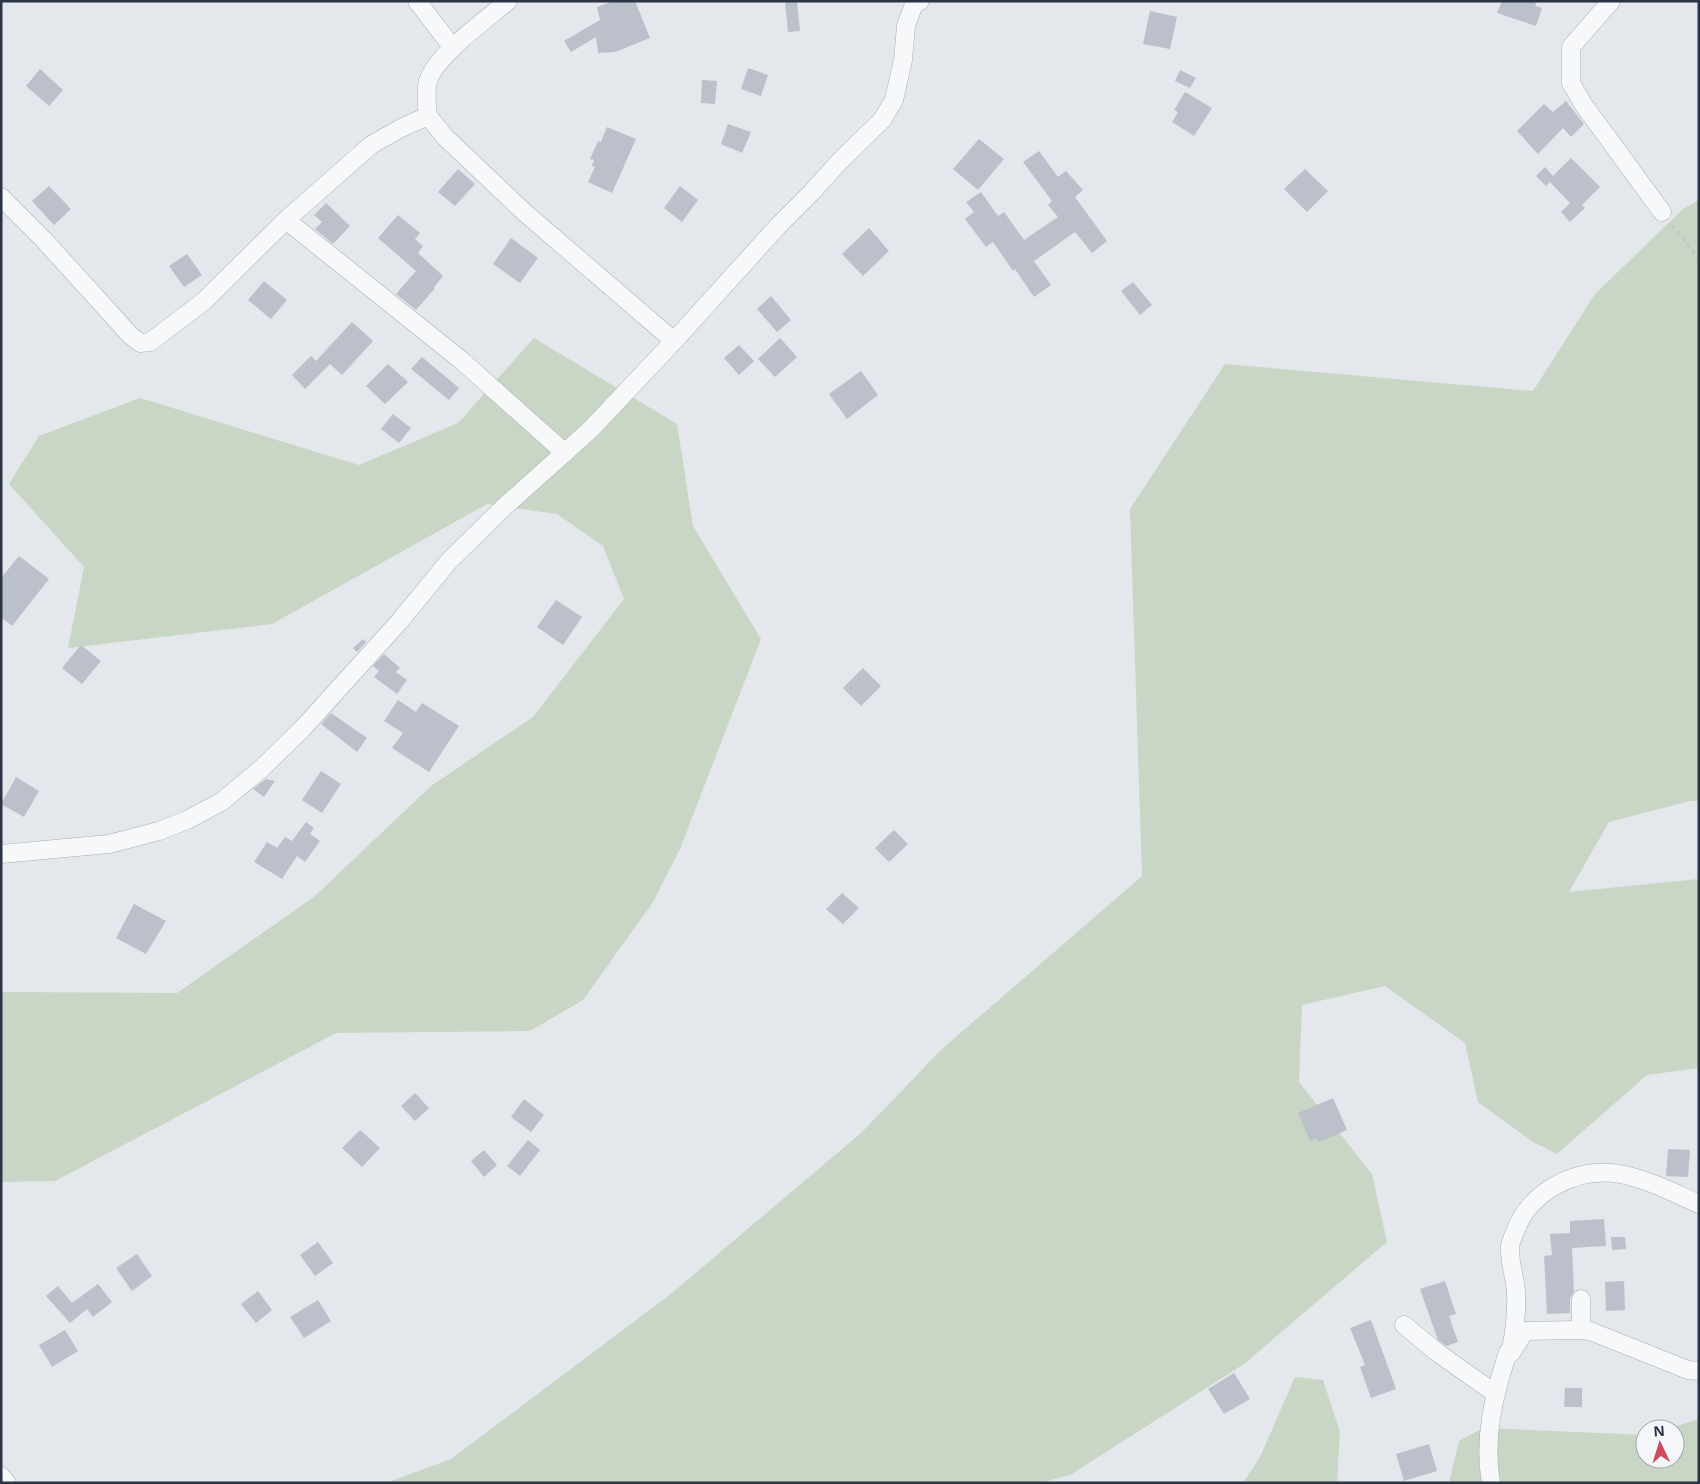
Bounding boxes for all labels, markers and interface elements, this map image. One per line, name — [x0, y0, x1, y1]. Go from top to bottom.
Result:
north arrow — [1635, 1419, 1685, 1469]
text: N — [1653, 1421, 1665, 1440]

